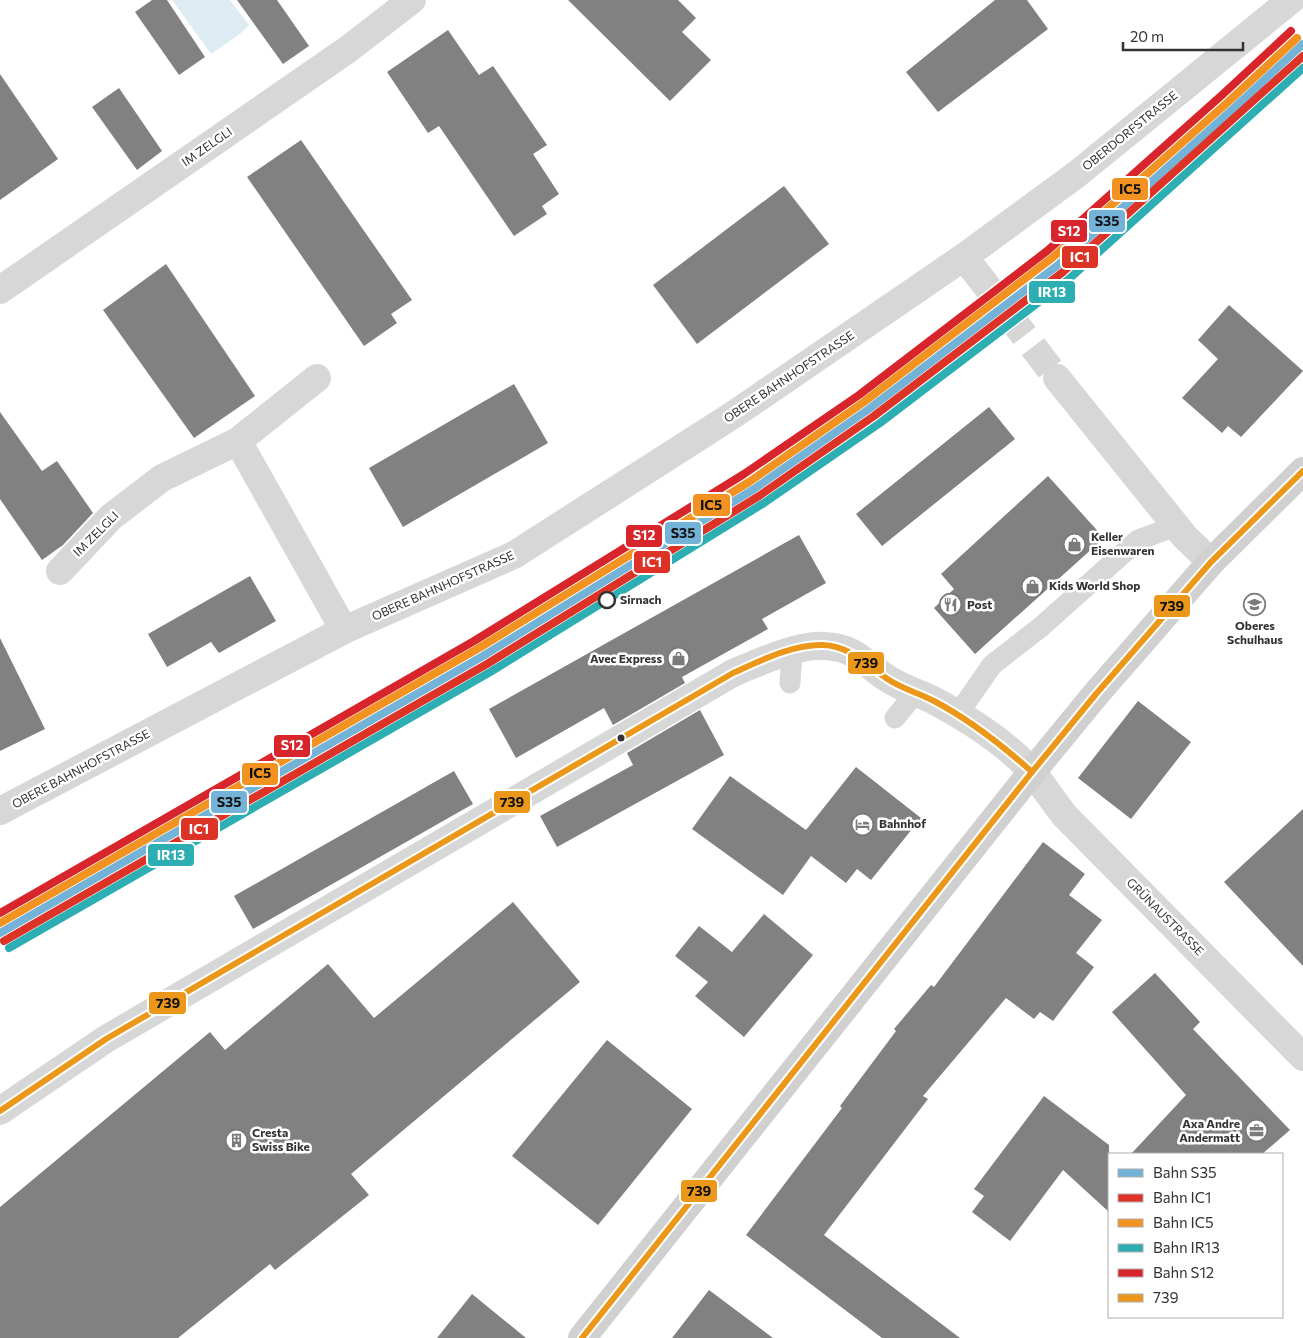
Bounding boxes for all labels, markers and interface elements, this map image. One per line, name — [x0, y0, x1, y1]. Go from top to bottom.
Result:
scale bar — [1123, 20, 1243, 52]
text: 20 m — [1130, 27, 1164, 45]
street label: OBERDORFSTRASSE — [1079, 88, 1180, 173]
street label: IM ZELGLI — [179, 124, 234, 169]
line badge: IC5 — [1111, 177, 1149, 201]
text: IC5 — [1119, 180, 1141, 197]
line badge: S35 — [1088, 209, 1126, 233]
text: S35 — [1095, 212, 1119, 229]
line badge: S12 — [1050, 219, 1088, 243]
text: S12 — [1058, 222, 1080, 239]
line badge: IC1 — [1061, 245, 1099, 269]
text: IC1 — [1070, 248, 1090, 265]
line badge: IR13 — [1028, 280, 1076, 304]
text: IR13 — [1038, 283, 1066, 300]
street label: OBERE BAHNHOFSTRASSE — [721, 327, 856, 425]
line badge: IC5 — [692, 493, 731, 517]
text: IC5 — [700, 496, 722, 513]
street label: IM ZELGLI — [70, 508, 121, 559]
line badge: S35 — [664, 521, 702, 545]
line badge: S12 — [625, 524, 663, 548]
text: S35 — [671, 524, 695, 541]
text: S12 — [633, 526, 655, 543]
place label: Keller Eisenwaren — [1091, 529, 1154, 557]
shop icon: Keller Eisenwaren — [1063, 532, 1087, 556]
street label: OBERE BAHNHOFSTRASSE — [369, 547, 516, 623]
line badge: IC1 — [633, 550, 671, 574]
text: IC1 — [642, 553, 662, 570]
shop icon: Kids World Shop — [1021, 574, 1045, 598]
place label: Kids World Shop — [1049, 578, 1140, 592]
marker: Sirnach — [598, 591, 616, 609]
place label: Sirnach — [620, 592, 662, 606]
restaurant icon: Post — [939, 593, 963, 617]
school or university icon: Oberes Schulhaus — [1243, 593, 1267, 617]
line badge: 739 — [1153, 594, 1191, 618]
place label: Post — [967, 597, 992, 611]
text: 739 — [1160, 597, 1185, 614]
place label: Oberes Schulhaus — [1227, 618, 1283, 646]
shop icon: Avec Express — [666, 647, 690, 671]
place label: Avec Express — [590, 651, 662, 665]
line badge: 739 — [847, 651, 885, 675]
text: 739 — [854, 654, 879, 671]
street label: OBERE BAHNHOFSTRASSE — [9, 726, 152, 810]
unlabelled marker — [616, 733, 626, 743]
line badge: S12 — [273, 734, 311, 758]
text: S12 — [281, 736, 303, 753]
line badge: IC5 — [241, 762, 279, 786]
text: IC5 — [249, 764, 271, 781]
line badge: S35 — [210, 790, 248, 814]
line badge: 739 — [493, 790, 531, 814]
text: S35 — [217, 793, 241, 810]
text: 739 — [500, 793, 525, 810]
hotel icon: Bahnhof — [851, 812, 875, 836]
place label: Bahnhof — [879, 816, 926, 830]
line badge: IC1 — [180, 817, 219, 841]
text: IC1 — [189, 820, 209, 837]
line badge: IR13 — [147, 843, 195, 867]
text: IR13 — [157, 846, 185, 863]
street label: GRÜNAUSTRASSE — [1124, 875, 1207, 958]
line badge: 739 — [148, 991, 187, 1015]
text: 739 — [156, 994, 181, 1011]
place label: Axa Andre Andermatt — [1179, 1116, 1240, 1144]
office icon: Axa Andre Andermatt — [1244, 1119, 1268, 1143]
place label: Cresta Swiss Bike — [252, 1125, 310, 1153]
building icon: Cresta Swiss Bike — [224, 1128, 248, 1152]
legend — [1108, 1153, 1283, 1318]
text: Bahn S35 — [1153, 1163, 1217, 1181]
line badge: 739 — [680, 1179, 718, 1203]
text: 739 — [687, 1182, 712, 1199]
text: Bahn IC1 — [1153, 1188, 1211, 1206]
text: Bahn IC5 — [1153, 1213, 1214, 1231]
text: Bahn IR13 — [1153, 1238, 1220, 1256]
text: Bahn S12 — [1153, 1263, 1214, 1281]
text: 739 — [1153, 1288, 1179, 1306]

